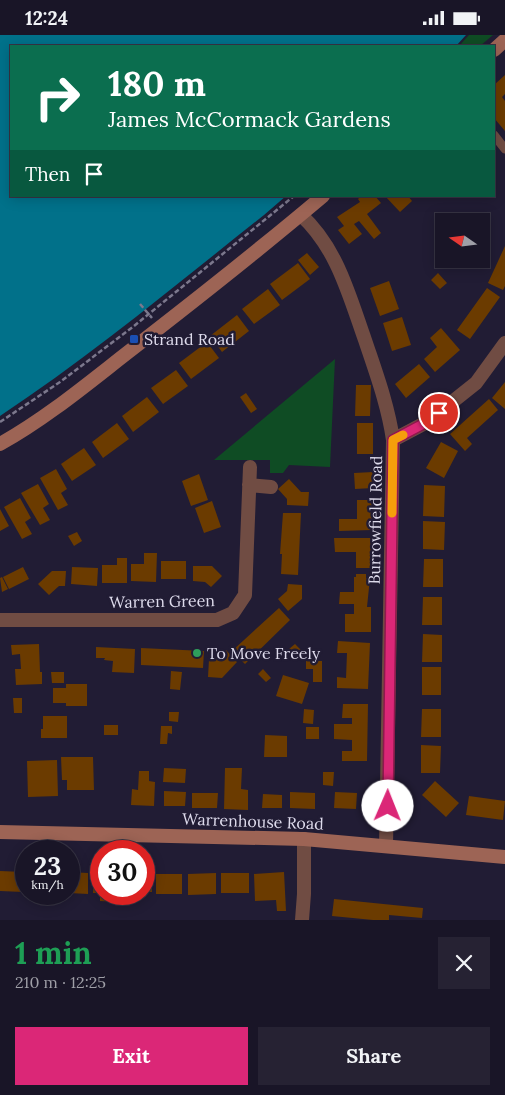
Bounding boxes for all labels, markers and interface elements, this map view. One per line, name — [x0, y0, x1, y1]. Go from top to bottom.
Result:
text: 12:24 — [25, 6, 68, 30]
text: 180 m — [108, 61, 206, 106]
icon: right — [25, 65, 90, 130]
text: James McCormack Gardens — [108, 105, 391, 133]
icon: arrive — [80, 160, 108, 188]
text: Then — [25, 162, 70, 186]
north arrow — [435, 213, 490, 267]
map controls — [435, 213, 490, 268]
place label: Strand Road — [144, 329, 235, 349]
marker: Strand Road — [128, 333, 140, 345]
pin — [418, 392, 460, 434]
icon: arrive — [425, 399, 453, 427]
street label: Burrowfield Road — [364, 455, 386, 585]
street label: Warren Green — [109, 590, 215, 612]
place label: To Move Freely — [207, 643, 321, 663]
marker: To Move Freely — [191, 647, 203, 659]
position arrow — [361, 779, 413, 831]
street label: Warrenhouse Road — [182, 809, 325, 833]
speed limit sign: 30 — [90, 840, 155, 905]
text: 23 — [34, 850, 61, 882]
text: km/h — [31, 877, 64, 892]
text: 1 min — [15, 934, 92, 972]
button: close — [438, 937, 490, 989]
text: 210 m · 12:25 — [15, 972, 106, 992]
button: Exit — [15, 1027, 248, 1085]
button: Share — [258, 1027, 490, 1085]

